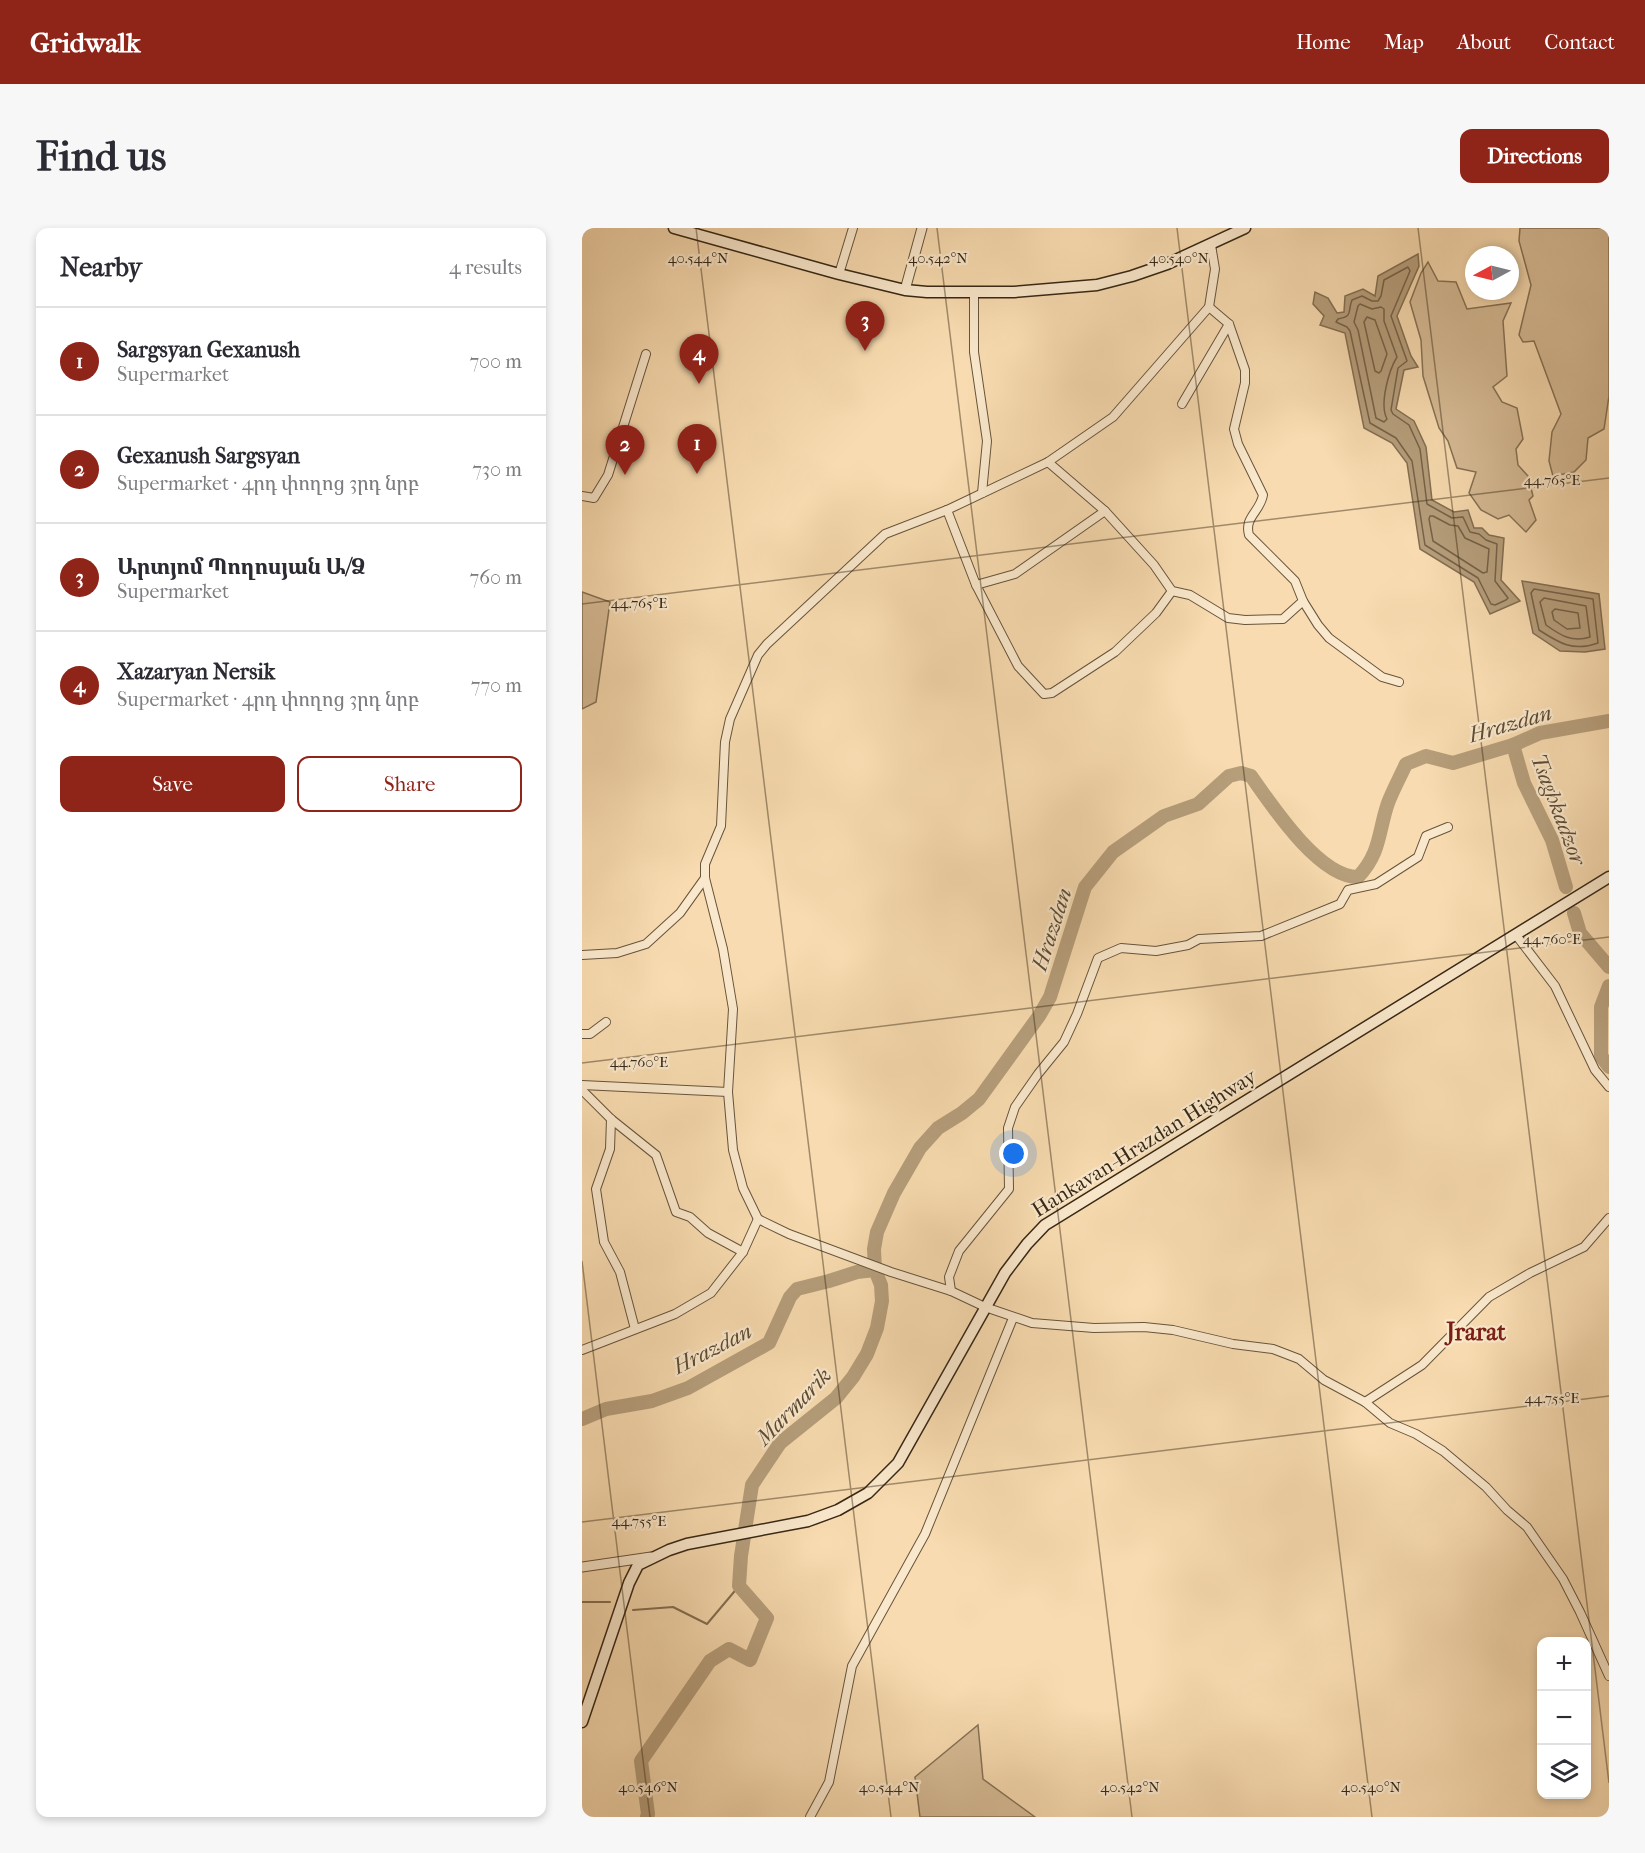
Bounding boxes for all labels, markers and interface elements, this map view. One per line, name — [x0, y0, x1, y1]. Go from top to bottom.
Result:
text: Gridwalk — [30, 26, 141, 59]
text: Home — [1296, 30, 1351, 54]
text: Map — [1384, 30, 1424, 54]
text: About — [1457, 30, 1511, 54]
text: Contact — [1544, 30, 1615, 54]
button: Directions — [1460, 129, 1609, 183]
text: Find us — [36, 132, 166, 181]
north arrow — [1465, 246, 1519, 300]
text: 40.544°N — [668, 249, 729, 267]
text: 40.542°N — [908, 249, 968, 267]
text: 40.540°N — [1149, 249, 1210, 267]
text: Nearby — [60, 252, 142, 283]
text: 4 results — [449, 256, 522, 279]
pin: 3 — [846, 302, 884, 351]
pin: 4 — [680, 334, 718, 384]
text: Sargsyan Gexanush — [117, 337, 300, 363]
text: 1 — [76, 350, 83, 373]
text: 700 m — [469, 350, 522, 373]
text: Supermarket — [117, 363, 229, 386]
pin: 1 — [678, 424, 716, 474]
pin: 2 — [606, 426, 645, 475]
text: Gexanush Sargsyan — [117, 443, 300, 469]
text: 2 — [74, 458, 85, 481]
text: 730 m — [472, 458, 522, 481]
text: 44.765°E — [1524, 471, 1580, 489]
text: Supermarket · 4րդ փողոց 3րդ նրբ — [117, 472, 419, 495]
text: Արտյոմ Պողոսյան Ա/Ձ — [117, 554, 365, 580]
text: 3 — [75, 566, 84, 589]
text: 760 m — [470, 566, 522, 589]
text: Supermarket — [117, 580, 229, 603]
text: 44.765°E — [611, 594, 667, 612]
text: Xazaryan Nersik — [117, 659, 275, 685]
text: 4 — [74, 674, 85, 697]
text: 770 m — [471, 674, 522, 697]
text: Supermarket · 4րդ փողոց 3րդ նրբ — [117, 688, 419, 711]
water label: Hrazdan — [1465, 700, 1555, 748]
water label: Tsaghkadzor — [1525, 750, 1592, 871]
button: Save — [60, 756, 285, 812]
button: Share — [297, 756, 522, 812]
water label: Hrazdan — [1026, 885, 1077, 975]
text: 44.760°E — [1523, 930, 1581, 948]
text: 44.760°E — [610, 1053, 668, 1071]
street label: Hankavan-Hrazdan Highway — [1027, 1064, 1261, 1222]
your location — [999, 1139, 1028, 1168]
water label: Hrazdan — [668, 1318, 756, 1380]
district label: Jrarat — [1444, 1318, 1506, 1346]
water label: Marmarik — [749, 1363, 837, 1452]
text: 44.755°E — [1525, 1389, 1580, 1407]
text: 44.755°E — [612, 1512, 667, 1530]
map controls — [1537, 1637, 1591, 1799]
button: + — [1537, 1637, 1591, 1691]
button: − — [1537, 1691, 1591, 1745]
button: layers — [1537, 1745, 1591, 1799]
text: 40.546°N — [618, 1778, 678, 1796]
text: 40.544°N — [859, 1778, 920, 1796]
text: 40.542°N — [1100, 1778, 1160, 1796]
text: 40.540°N — [1341, 1778, 1402, 1796]

